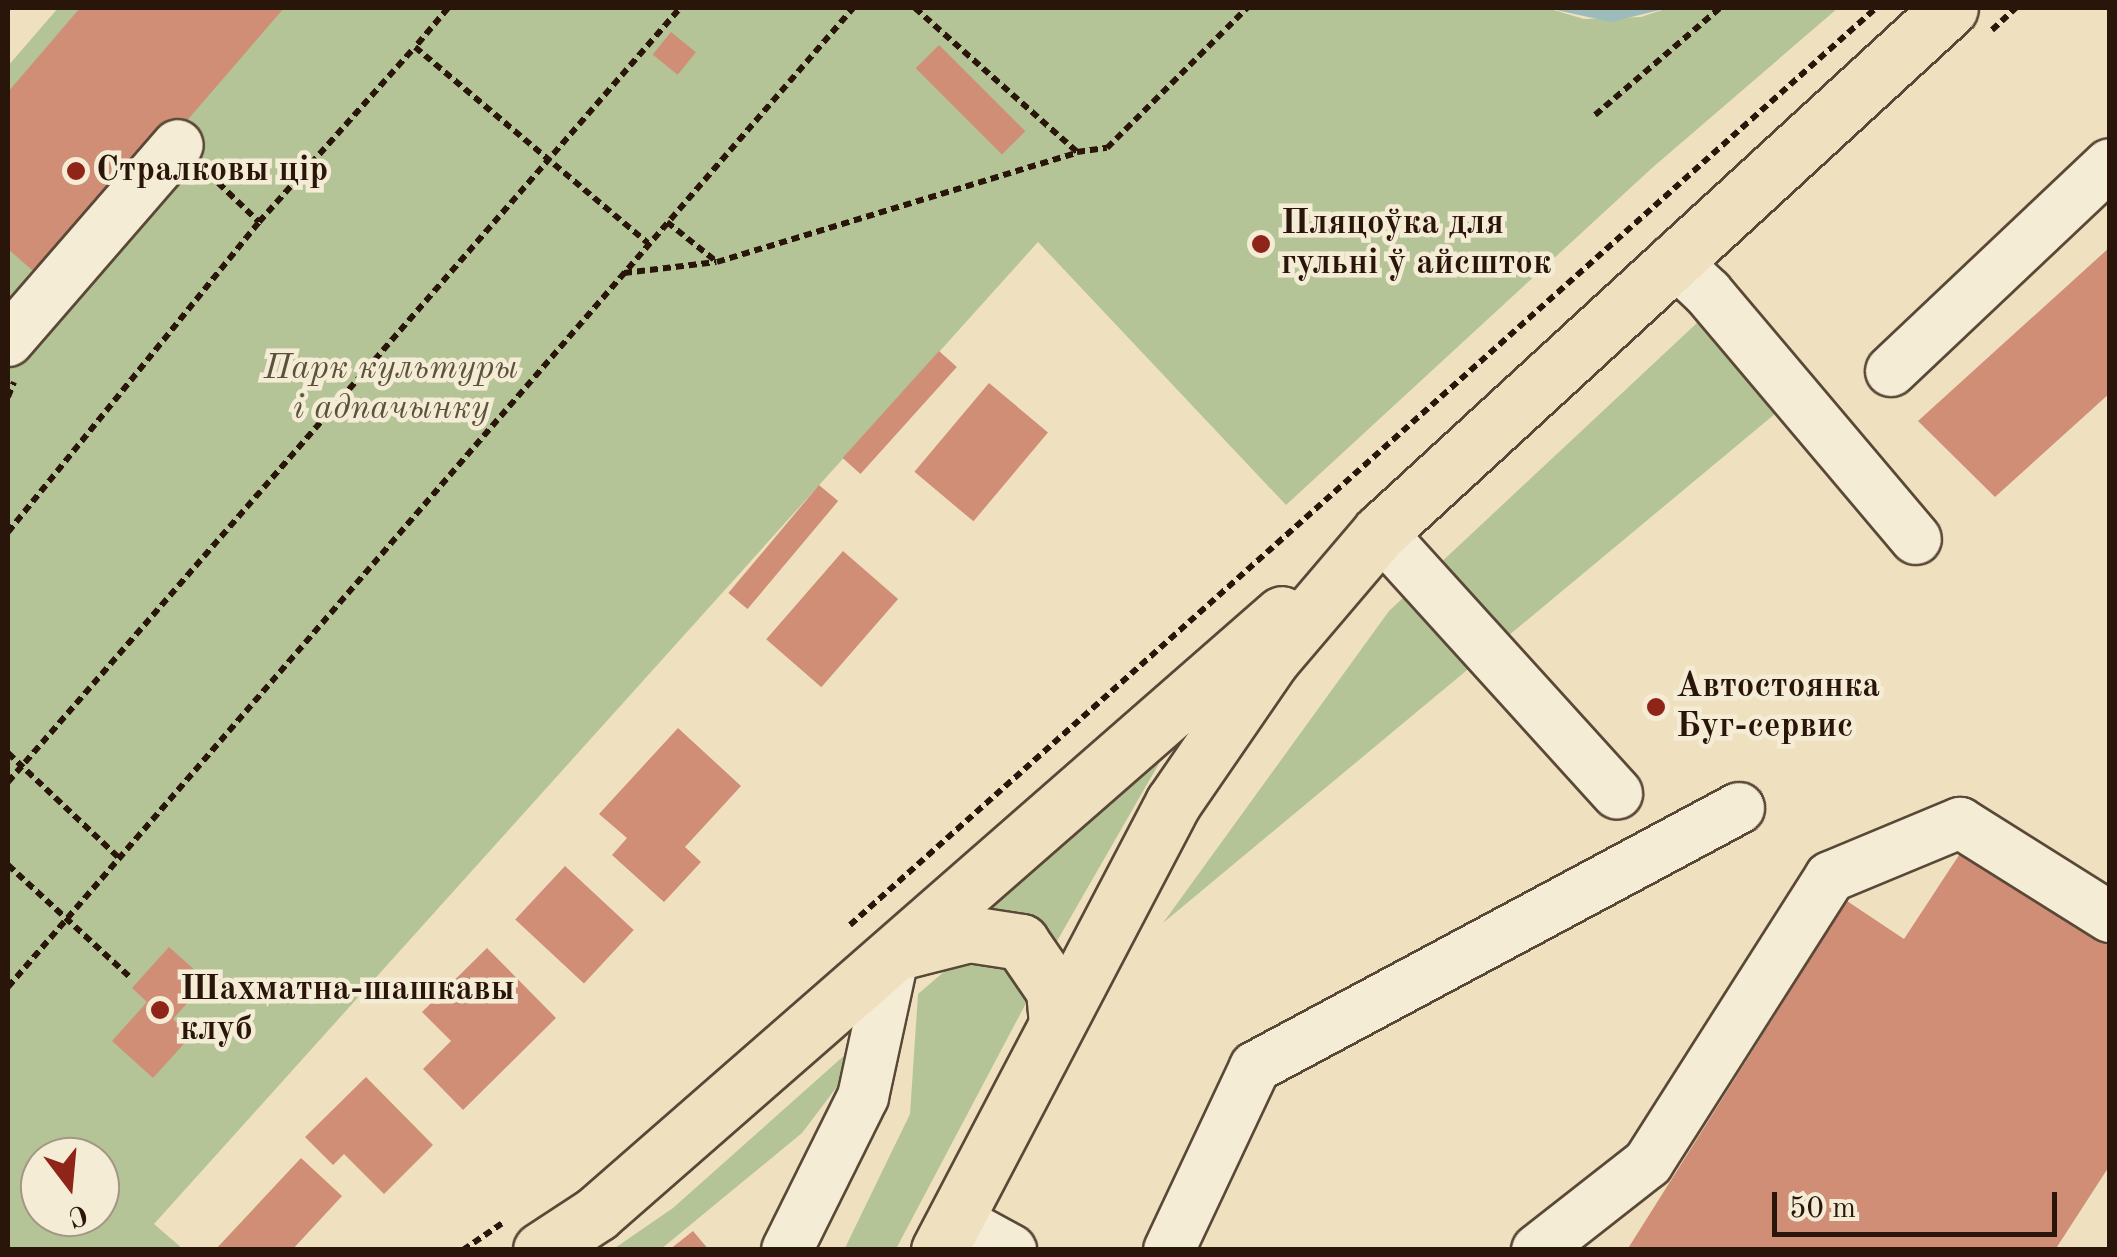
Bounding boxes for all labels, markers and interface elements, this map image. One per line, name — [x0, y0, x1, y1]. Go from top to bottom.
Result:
place label: Стралковы цір — [96, 150, 328, 192]
marker: Стралковы цір — [65, 160, 87, 182]
place label: Пляцоўка для гульні ў айсшток — [1281, 203, 1551, 285]
marker: Пляцоўка для гульні ў айсшток — [1250, 233, 1272, 255]
park label: Парк культуры і адпачынку — [264, 348, 518, 430]
place label: Автостоянка Буг-сервис — [1676, 666, 1880, 748]
marker: Автостоянка Буг-сервис — [1645, 696, 1667, 718]
place label: Шахматна-шашкавы клуб — [180, 969, 515, 1051]
marker: Шахматна-шашкавы клуб — [149, 999, 171, 1021]
north arrow — [20, 1137, 120, 1237]
scale bar — [1777, 1172, 2062, 1234]
text: 50 m — [1789, 1194, 1856, 1224]
text: С — [65, 1198, 90, 1230]

